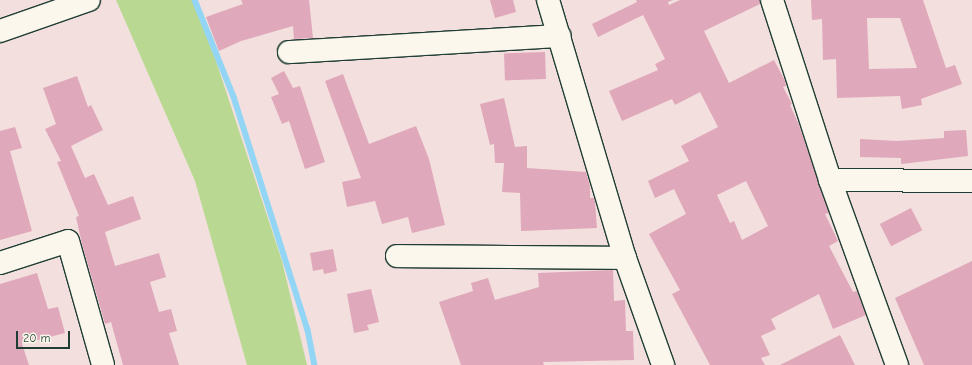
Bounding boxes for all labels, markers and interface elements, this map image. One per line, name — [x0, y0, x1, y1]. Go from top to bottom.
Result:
scale bar — [18, 323, 72, 349]
text: 20 m — [23, 331, 51, 345]

